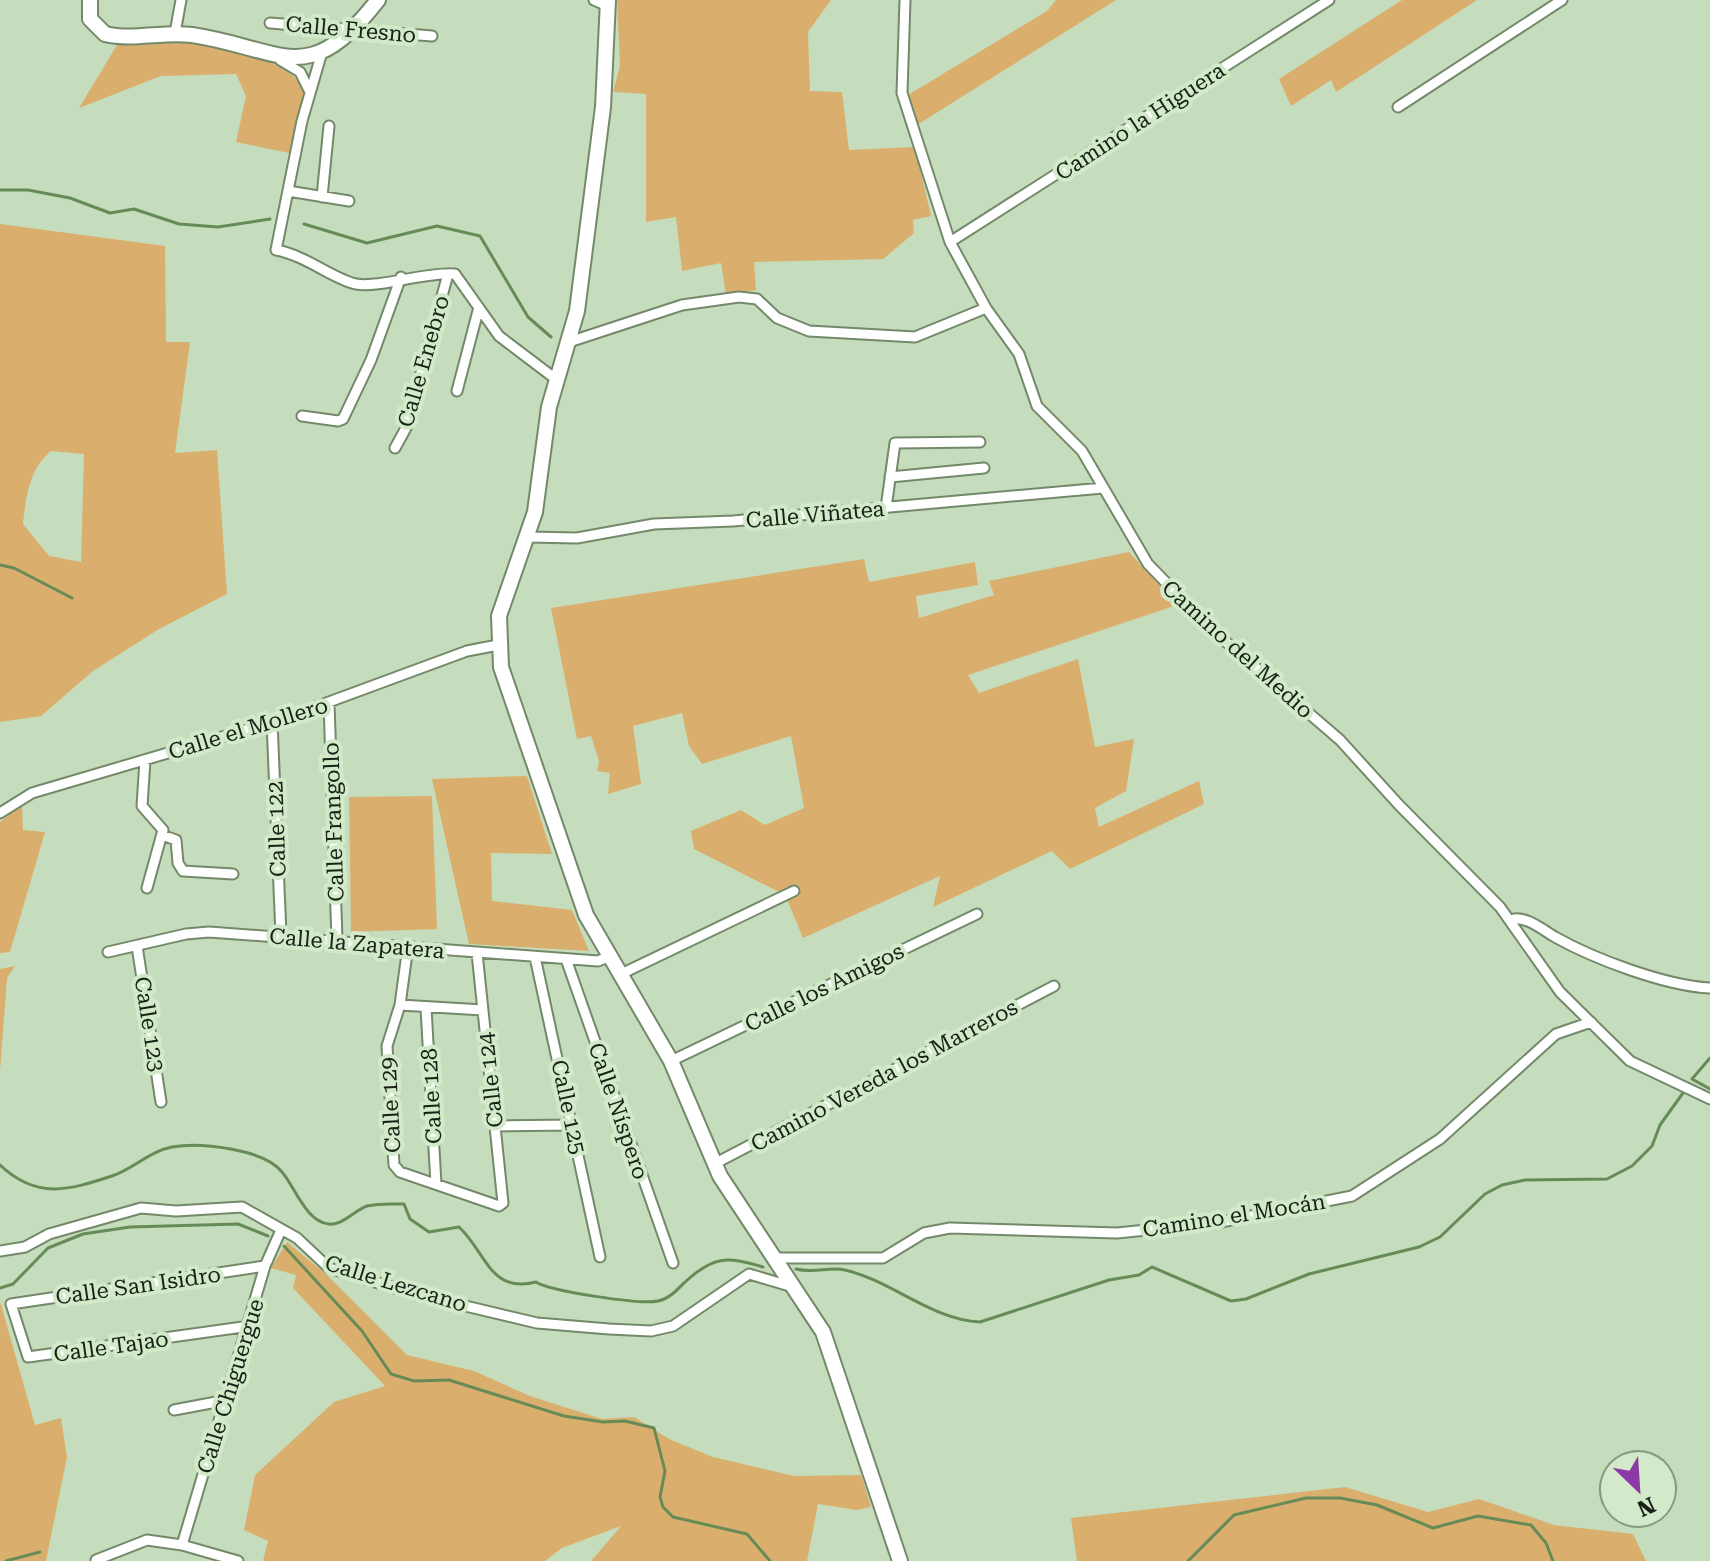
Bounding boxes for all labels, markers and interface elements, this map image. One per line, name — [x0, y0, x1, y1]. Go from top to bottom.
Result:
street label: Calle Fresno — [285, 11, 417, 48]
street label: Camino la Higuera — [1051, 57, 1230, 185]
street label: Calle Enebro — [393, 293, 454, 430]
street label: Calle Viñatea — [745, 496, 885, 533]
street label: Camino del Medio — [1157, 575, 1318, 724]
street label: Calle el Mollero — [165, 692, 331, 765]
street label: Calle Frangollo — [318, 742, 349, 902]
street label: Calle 122 — [262, 781, 291, 877]
street label: Calle la Zapatera — [268, 923, 446, 964]
street label: Calle los Amigos — [741, 938, 908, 1037]
street label: Calle 123 — [130, 975, 169, 1073]
street label: Camino Vereda los Marreros — [747, 994, 1022, 1157]
street label: Calle 124 — [473, 1030, 508, 1129]
street label: Calle Níspero — [583, 1040, 654, 1183]
street label: Calle 128 — [417, 1047, 446, 1145]
street label: Calle 129 — [376, 1056, 405, 1154]
street label: Calle 125 — [546, 1058, 591, 1157]
street label: Camino el Mocán — [1141, 1189, 1327, 1242]
street label: Calle Lezcano — [322, 1250, 470, 1317]
street label: Calle San Isidro — [54, 1262, 222, 1309]
street label: Calle Chiguergue — [192, 1296, 269, 1476]
street label: Calle Tajao — [52, 1326, 170, 1367]
north arrow — [1598, 1449, 1678, 1529]
text: N — [1633, 1492, 1659, 1522]

